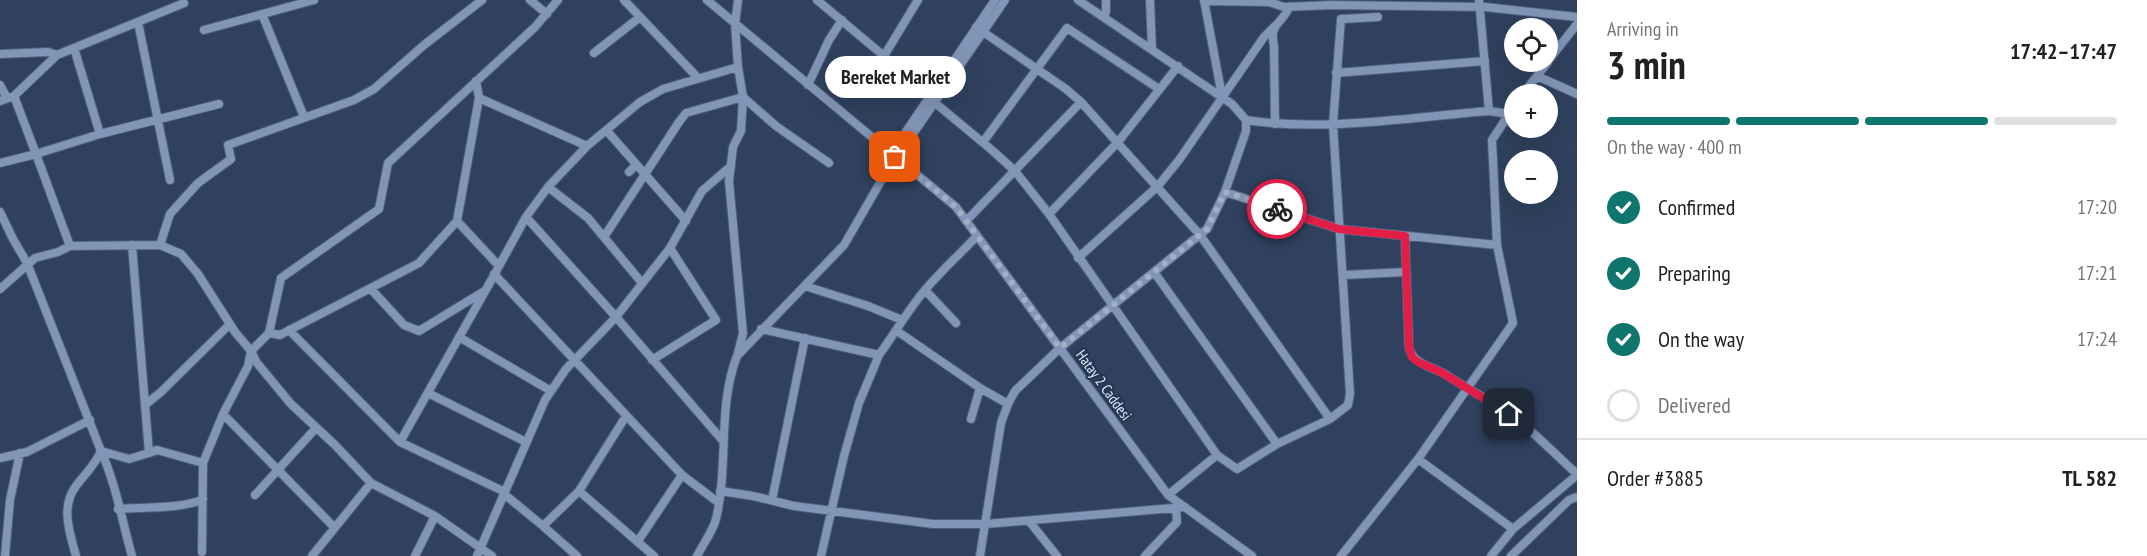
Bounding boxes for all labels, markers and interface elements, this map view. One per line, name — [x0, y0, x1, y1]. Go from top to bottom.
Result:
text: Arriving in — [1607, 16, 1679, 42]
map controls — [1504, 18, 1558, 204]
button: locate — [1504, 18, 1558, 72]
text: 17:42–17:47 — [2010, 37, 2117, 65]
text: 3 min — [1607, 39, 1686, 90]
callout: Bereket Market — [824, 55, 966, 97]
text: Bereket Market — [841, 64, 950, 90]
button: + — [1504, 84, 1558, 138]
pin — [869, 131, 920, 182]
text: On the way · 400 m — [1607, 134, 1742, 160]
icon: bag — [878, 140, 911, 173]
button: − — [1504, 150, 1558, 204]
courier — [1247, 179, 1307, 239]
icon: check — [1607, 191, 1640, 224]
icon: bike — [1261, 193, 1294, 226]
text: Confirmed — [1658, 193, 1735, 221]
text: 17:20 — [2077, 194, 2117, 220]
icon: check — [1607, 257, 1640, 290]
text: Preparing — [1658, 259, 1731, 287]
text: 17:21 — [2077, 260, 2117, 286]
icon: check — [1607, 323, 1640, 356]
text: On the way — [1658, 325, 1744, 353]
text: 17:24 — [2077, 326, 2117, 352]
street label: Hatay 2 Caddesi — [1072, 346, 1136, 424]
pin — [1483, 388, 1534, 439]
text: Delivered — [1658, 391, 1731, 419]
icon: home — [1492, 397, 1525, 430]
text: Order #3885 — [1607, 464, 1704, 492]
text: TL 582 — [2062, 464, 2117, 492]

